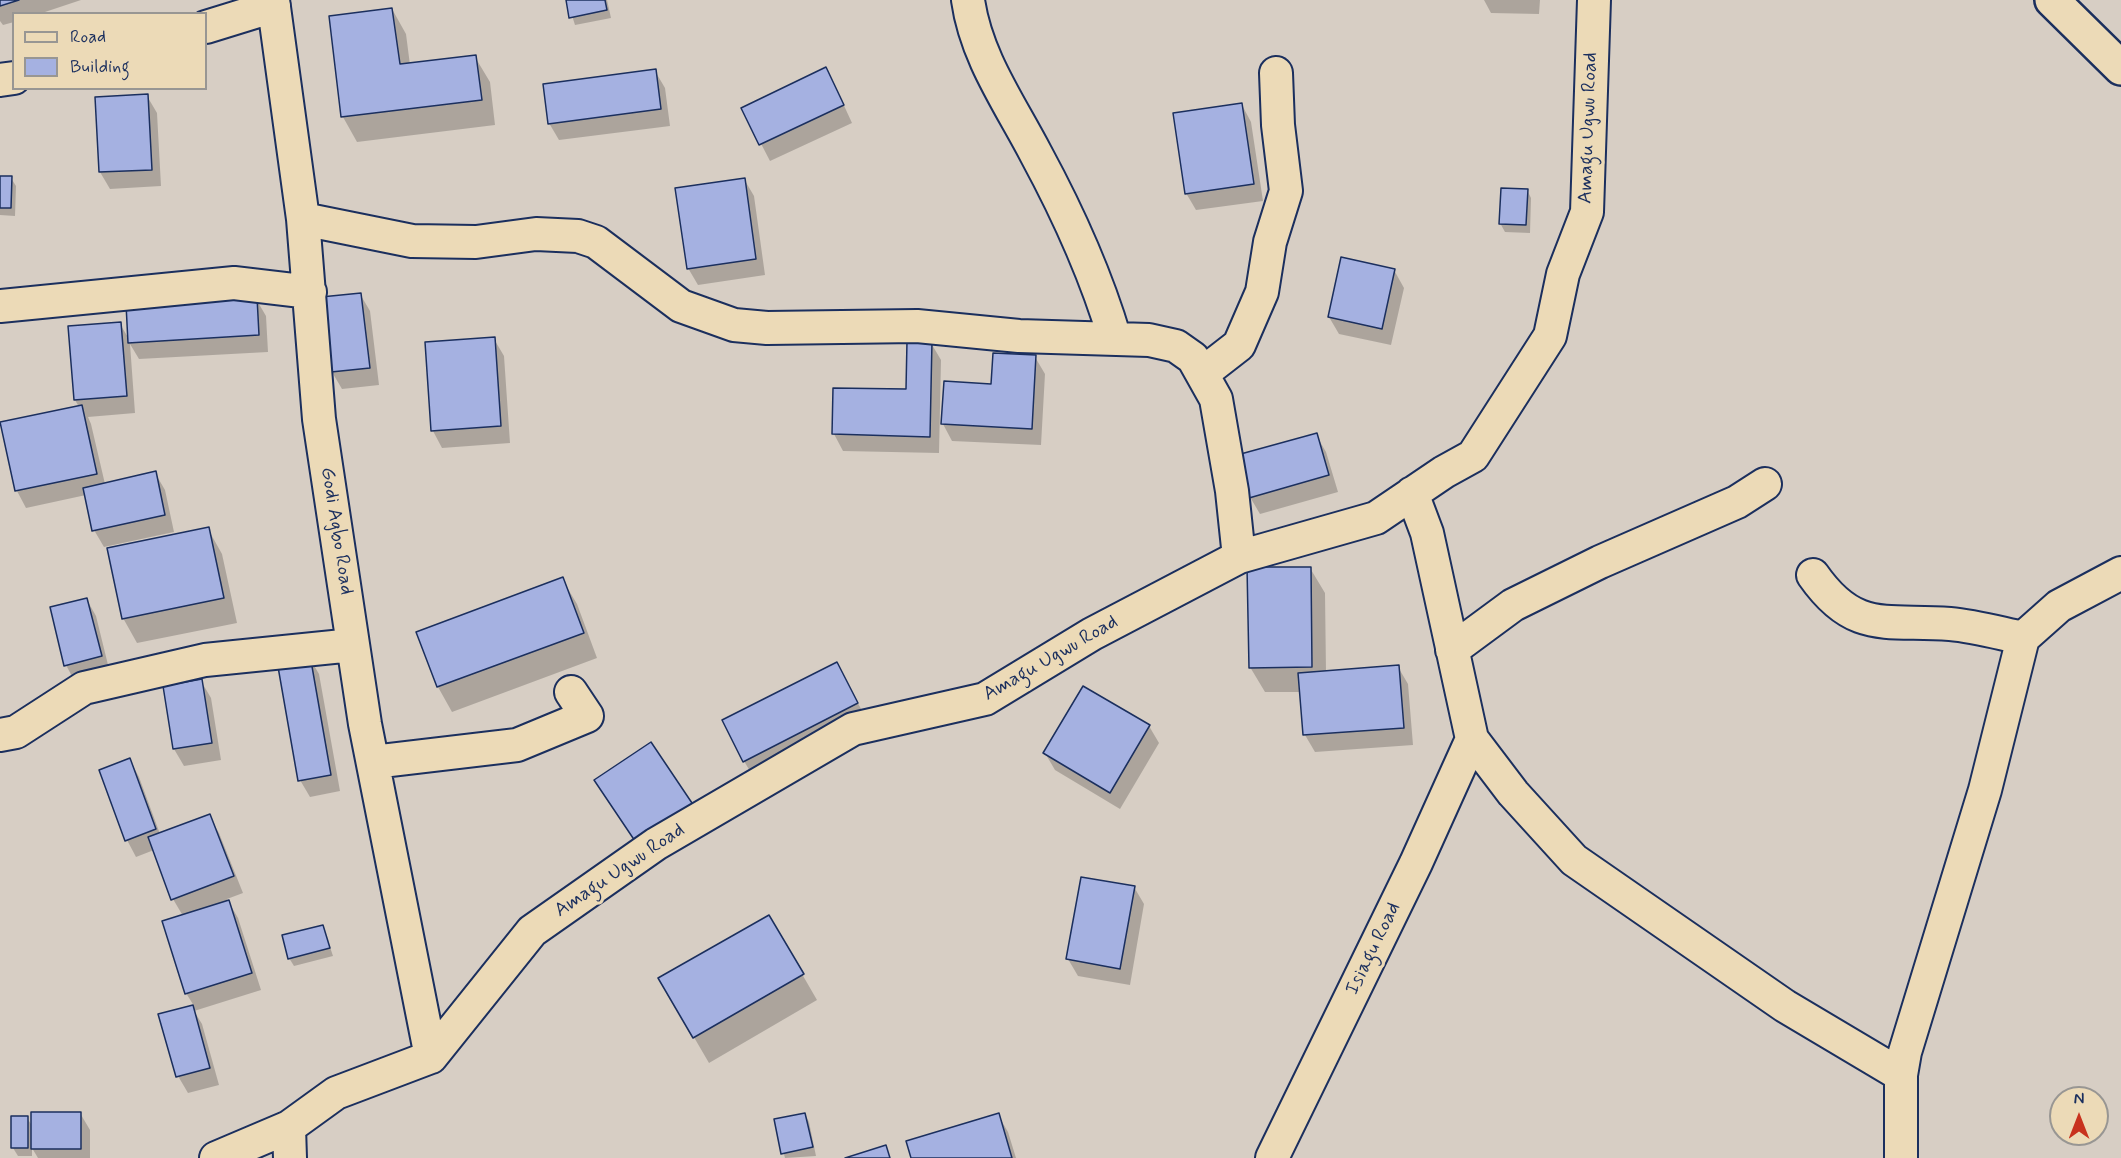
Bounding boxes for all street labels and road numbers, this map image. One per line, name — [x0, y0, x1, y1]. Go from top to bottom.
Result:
street label: Amagu Ugwu Road — [1574, 52, 1604, 204]
street label: Godi Agbo Road — [314, 465, 358, 597]
street label: Amagu Ugwu Road — [979, 611, 1123, 707]
street label: Amagu Ugwu Road — [550, 819, 690, 923]
street label: Isiagu Road — [1341, 899, 1407, 999]

